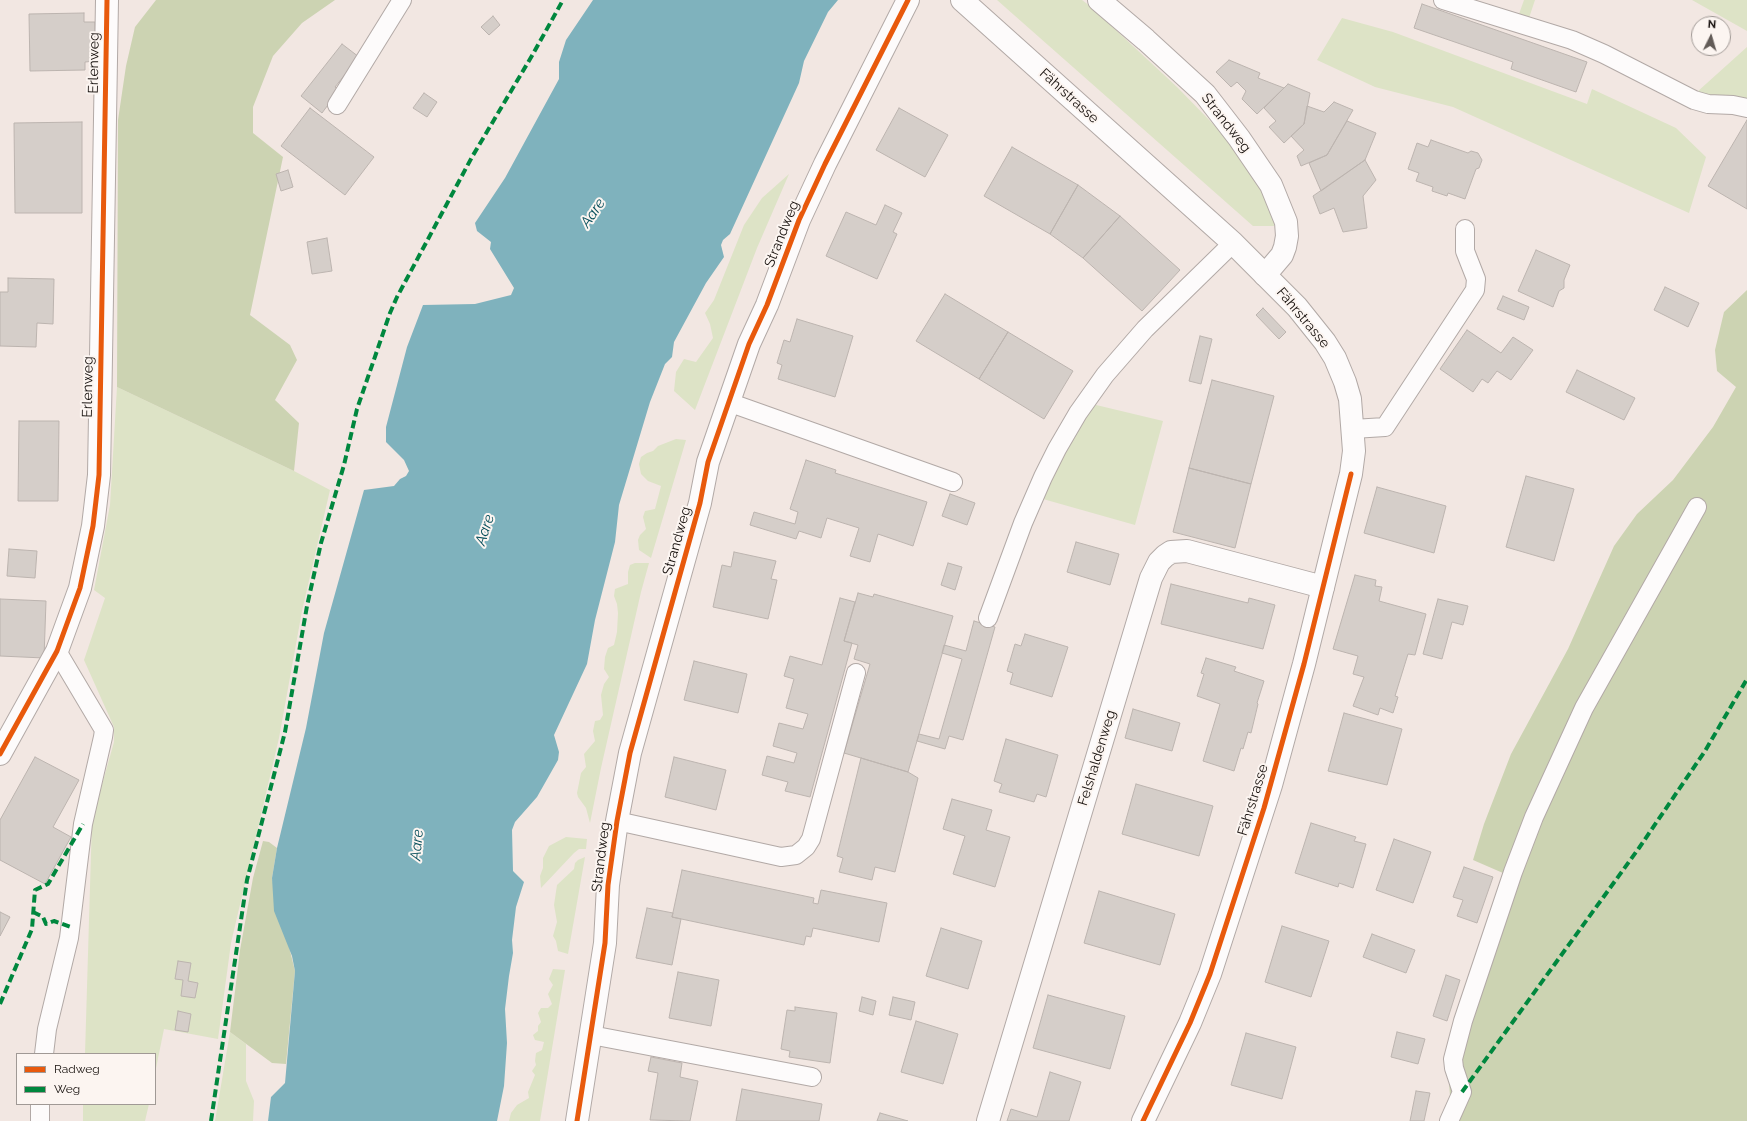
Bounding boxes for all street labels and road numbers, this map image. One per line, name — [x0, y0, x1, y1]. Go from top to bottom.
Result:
street label: Erlenweg — [85, 32, 103, 94]
street label: Fährstrasse — [1036, 65, 1102, 127]
street label: Strandweg — [1198, 90, 1254, 156]
street label: Strandweg — [761, 198, 803, 270]
street label: Fährstrasse — [1273, 284, 1333, 352]
street label: Erlenweg — [79, 356, 97, 418]
street label: Strandweg — [659, 505, 695, 577]
street label: Felshaldenweg — [1074, 708, 1120, 808]
street label: Fährstrasse — [1234, 762, 1272, 838]
street label: Strandweg — [588, 821, 614, 893]

